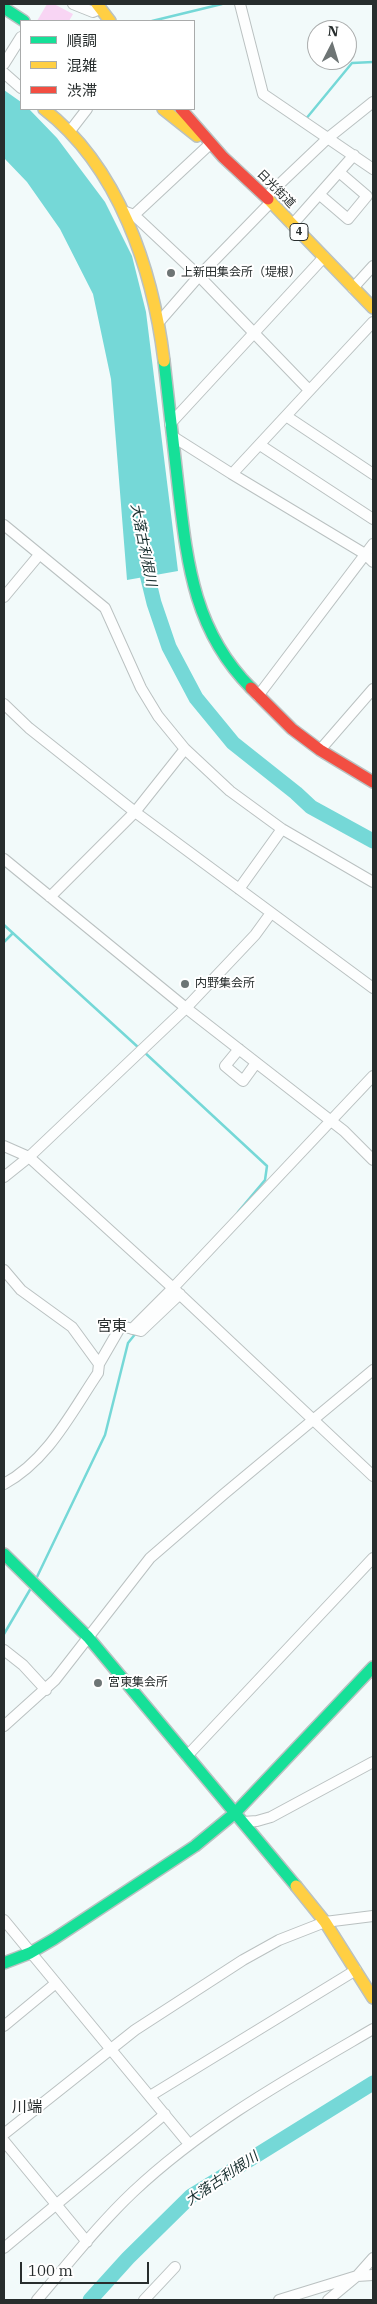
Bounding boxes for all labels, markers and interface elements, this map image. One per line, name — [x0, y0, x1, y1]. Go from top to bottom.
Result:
legend — [20, 20, 195, 110]
north arrow — [307, 20, 357, 70]
text: N — [327, 22, 340, 41]
text: 順調 — [67, 31, 97, 50]
text: 混雑 — [67, 56, 97, 75]
text: 渋滞 — [67, 81, 97, 100]
street label: 日光街道 — [254, 167, 298, 211]
road number: 4 — [290, 223, 308, 240]
place label: 上新田集会所（堤根） — [181, 266, 301, 280]
marker: 上新田集会所（堤根） — [165, 267, 177, 279]
water label: 大落古利根川 — [127, 502, 159, 588]
place label: 内野集会所 — [195, 977, 255, 991]
marker: 内野集会所 — [179, 978, 191, 990]
district label: 宮東 — [97, 1318, 127, 1336]
place label: 宮東集会所 — [108, 1676, 168, 1690]
marker: 宮東集会所 — [92, 1677, 104, 1689]
district label: 川端 — [12, 2099, 42, 2117]
water label: 大落古利根川 — [182, 2149, 262, 2209]
scale bar — [22, 2252, 151, 2284]
text: 100 m — [28, 2261, 73, 2280]

